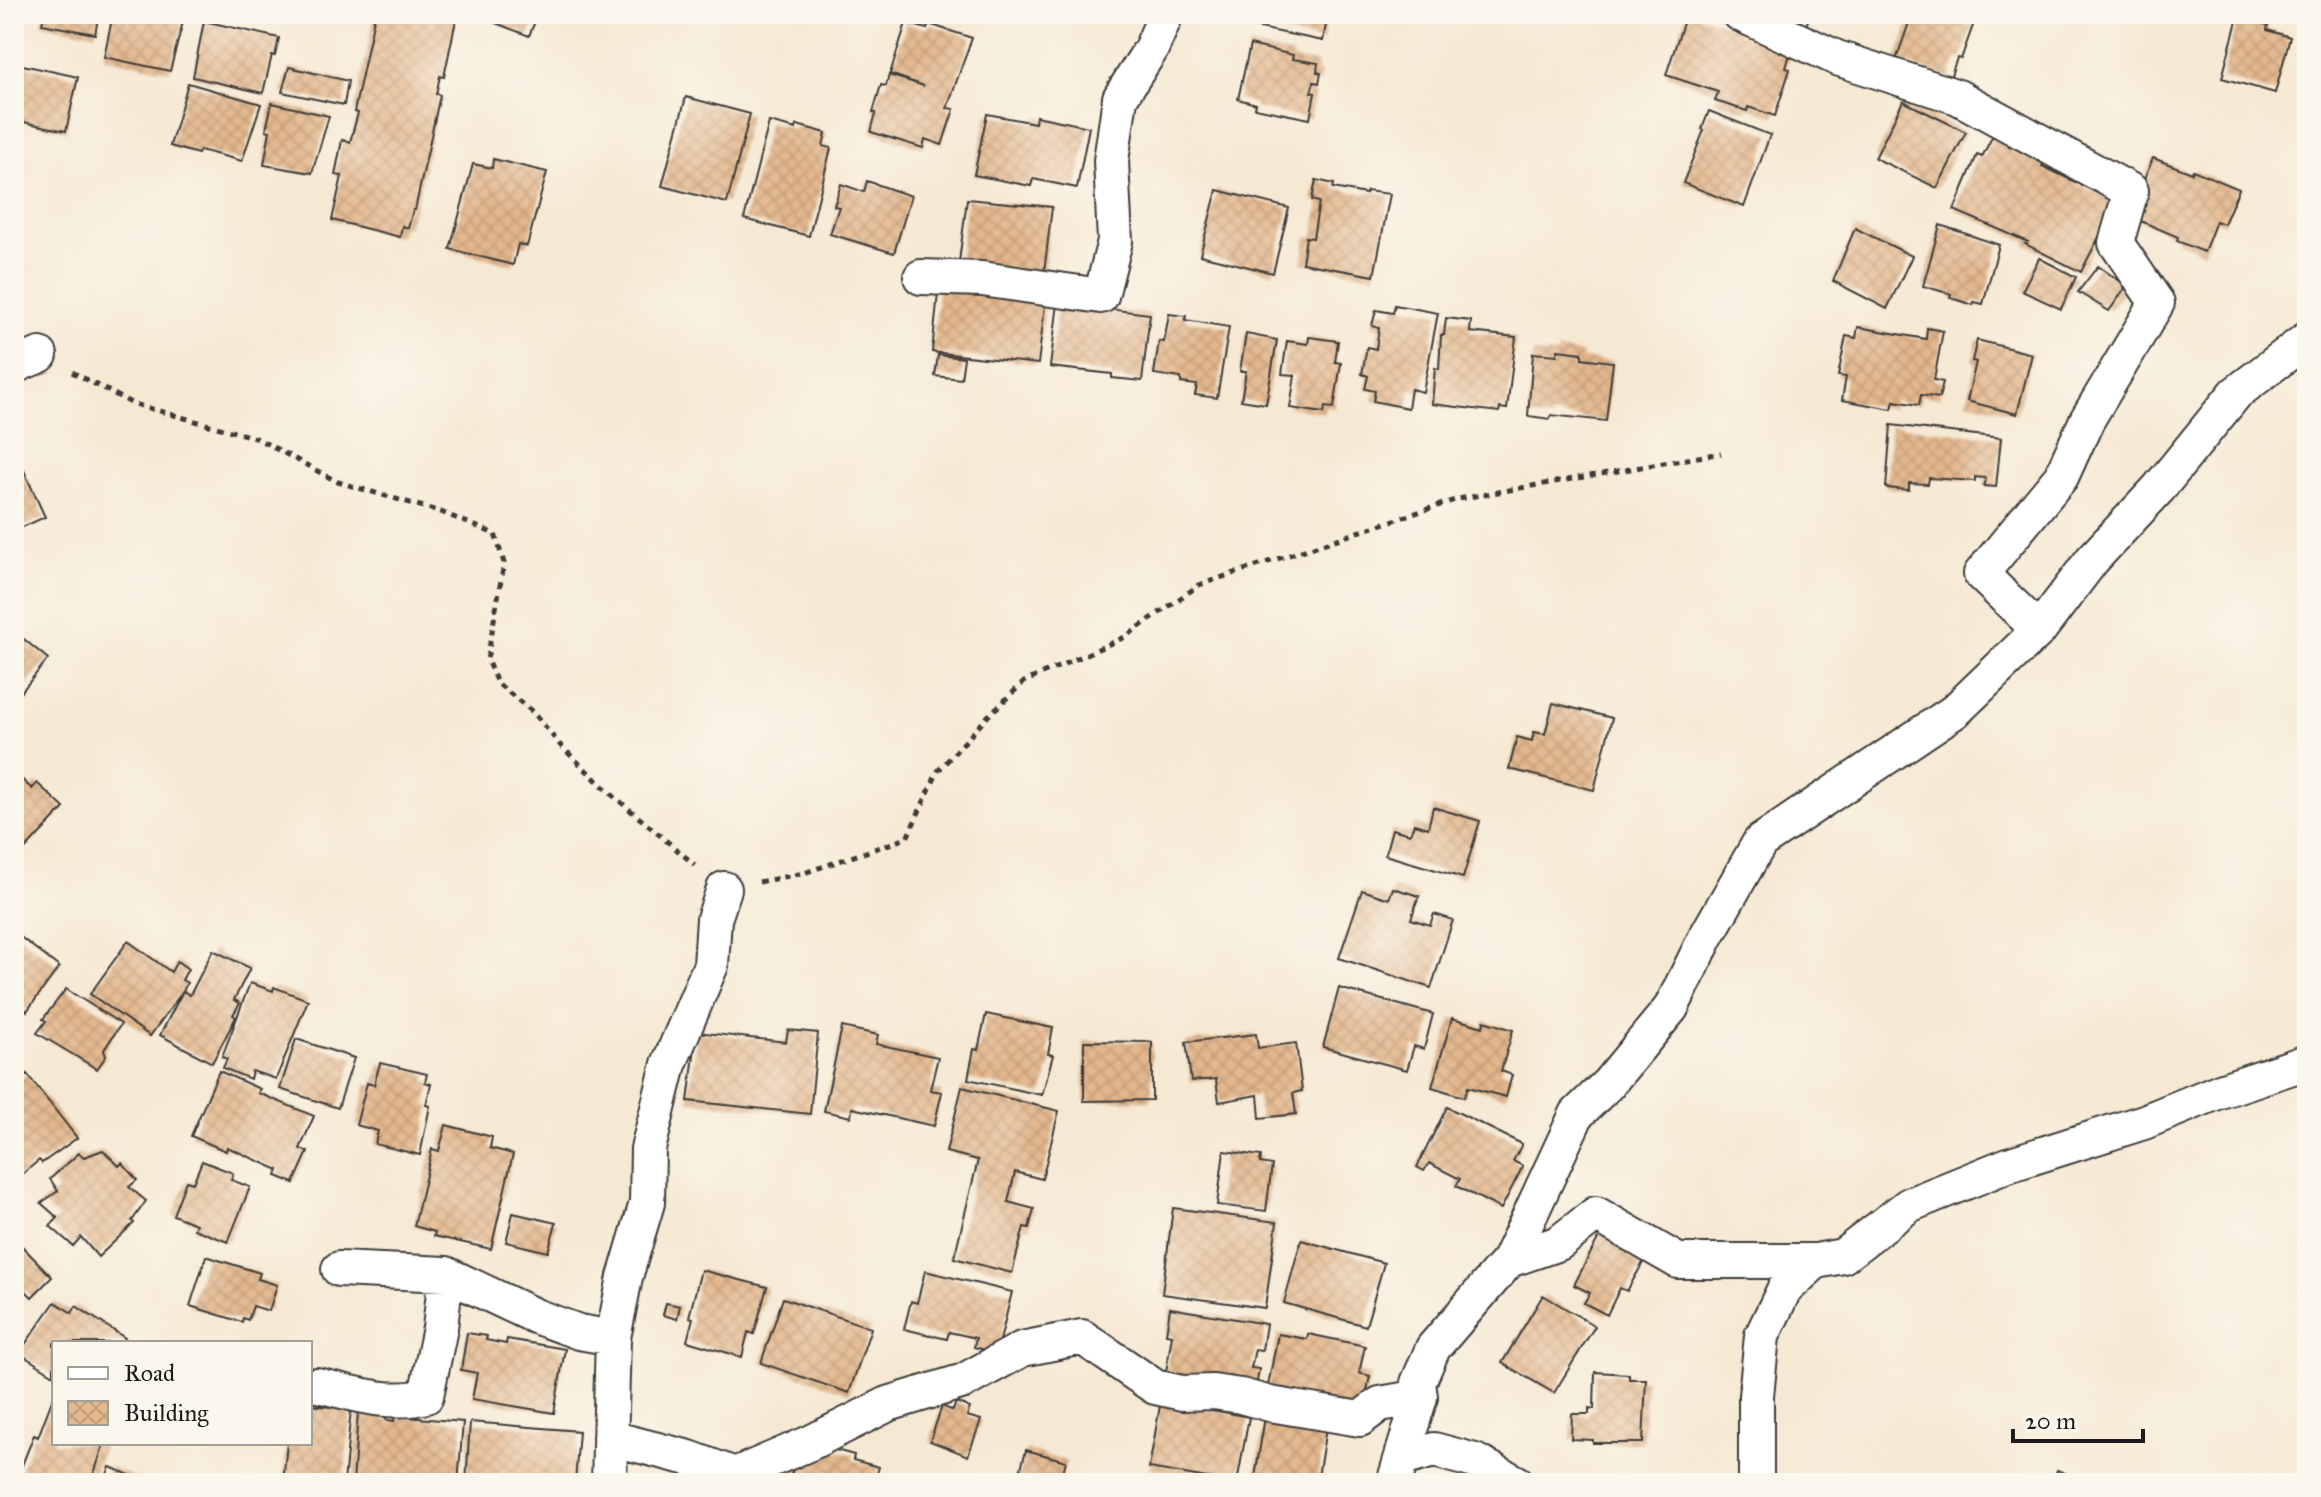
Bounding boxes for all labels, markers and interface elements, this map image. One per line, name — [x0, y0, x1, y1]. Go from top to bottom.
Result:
legend — [52, 1341, 312, 1445]
text: Road — [124, 1358, 175, 1388]
scale bar — [2013, 1393, 2143, 1443]
text: Building — [124, 1398, 209, 1428]
text: 20 m — [2025, 1406, 2076, 1436]

